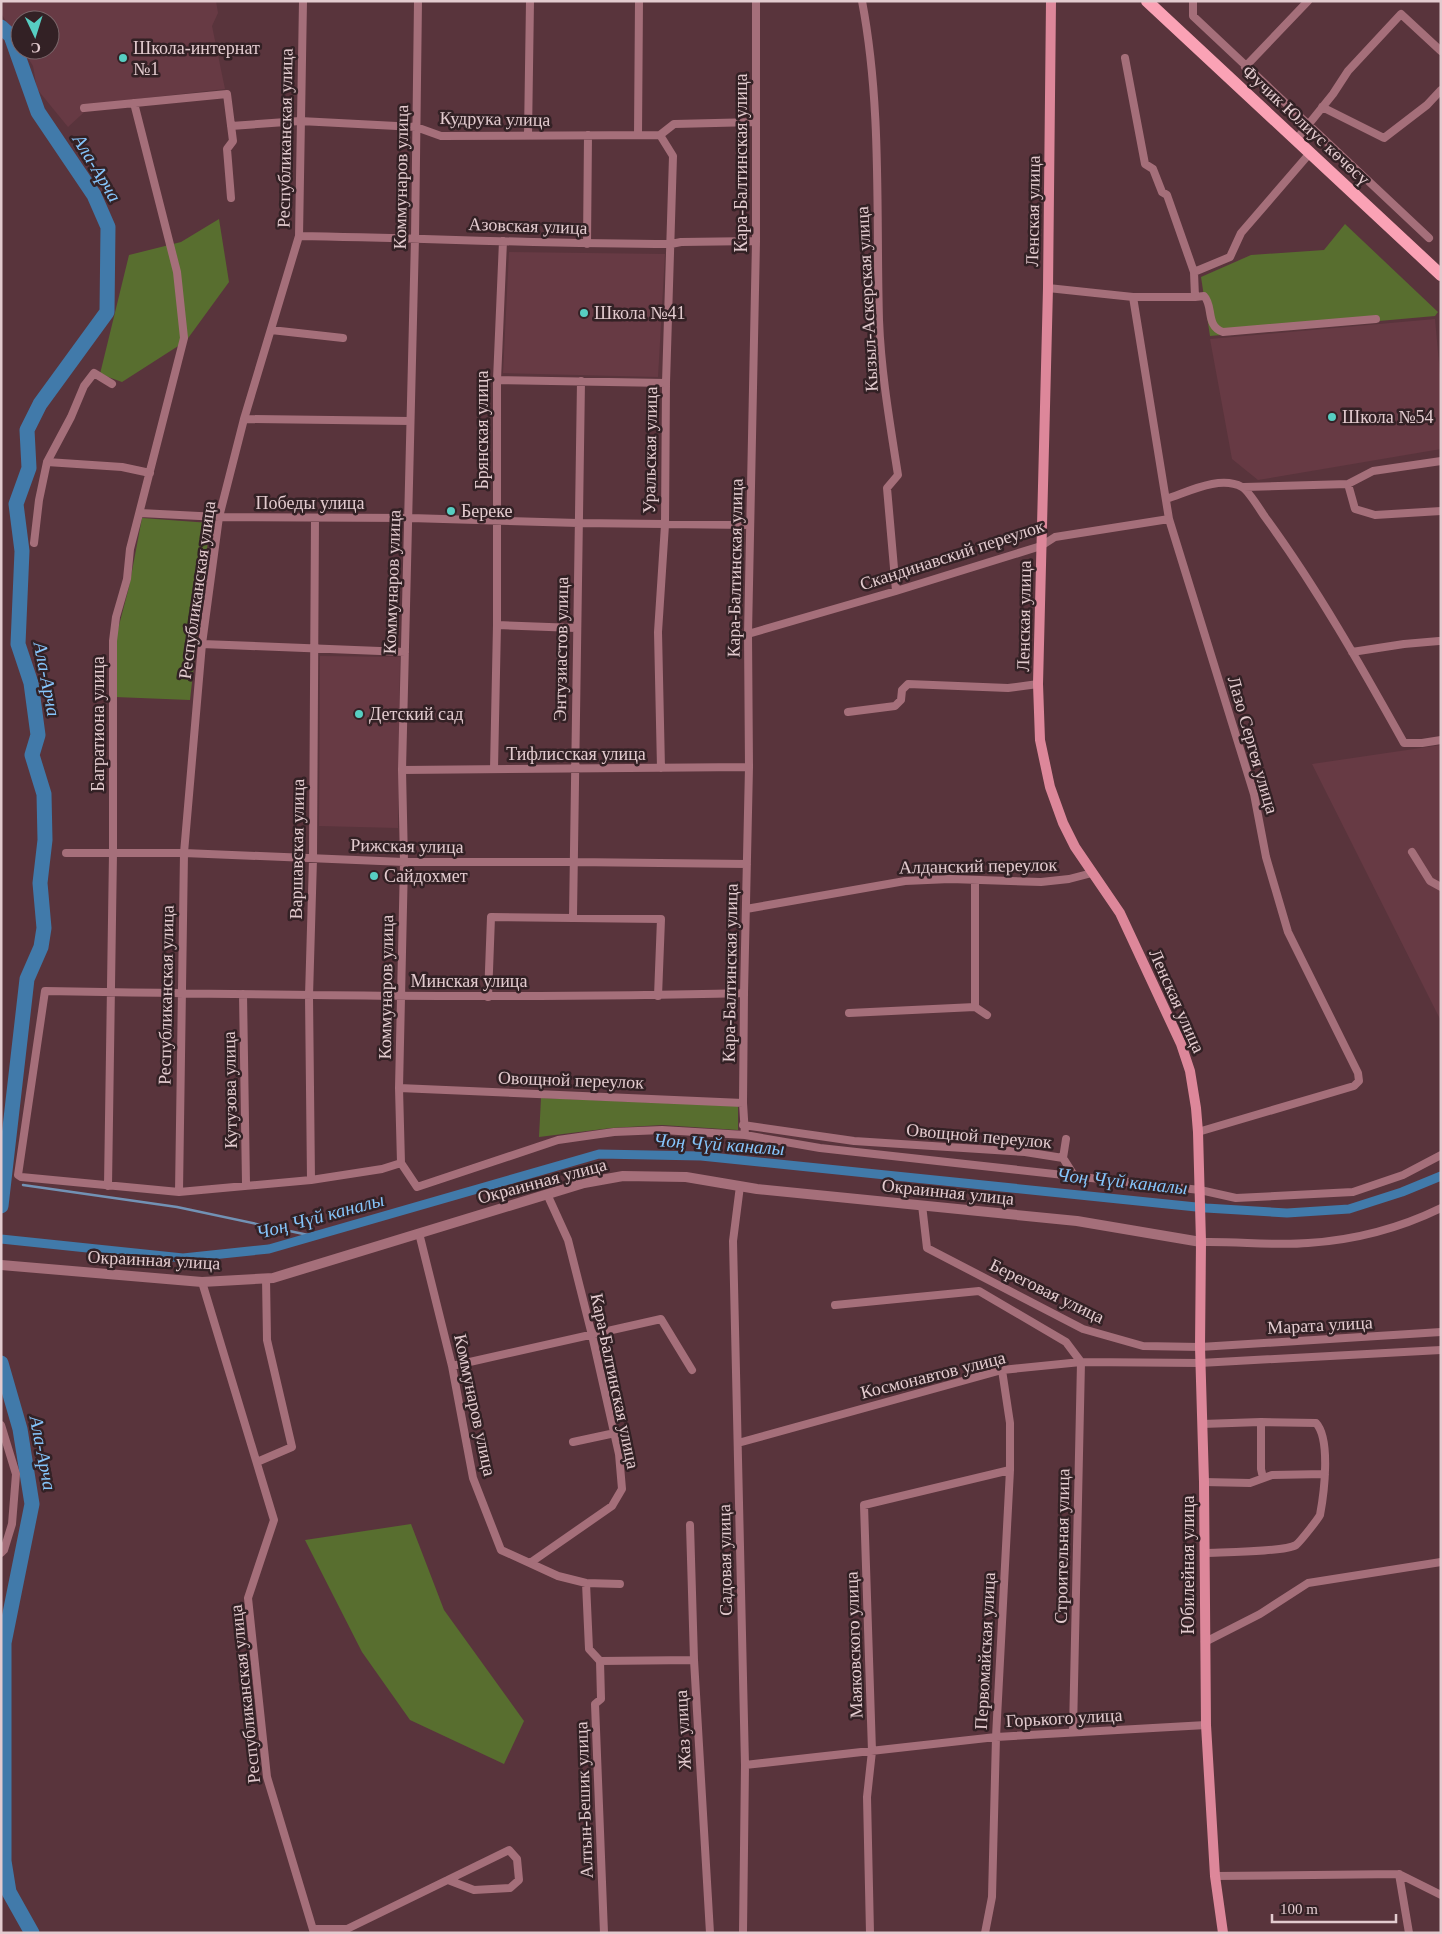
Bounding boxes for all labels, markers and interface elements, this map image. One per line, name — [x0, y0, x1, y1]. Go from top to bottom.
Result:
north arrow — [10, 10, 60, 60]
place label: Школа-интернат №1 — [133, 38, 260, 79]
text: С — [30, 40, 41, 55]
street label: Республиканская улица — [273, 48, 297, 228]
marker: Школа-интернат №1 — [117, 52, 129, 64]
street label: Фучик Юлиус көчөсү — [1238, 61, 1374, 189]
street label: Кара-Балтинская улица — [731, 73, 751, 253]
street label: Коммунаров улица — [390, 105, 412, 249]
street label: Кудрука улица — [439, 108, 551, 130]
water label: Ала-Арча — [68, 129, 125, 206]
street label: Ленская улица — [1022, 155, 1044, 267]
street label: Кызыл-Аскерская улица — [852, 206, 882, 392]
street label: Азовская улица — [468, 214, 588, 238]
place label: Школа №41 — [594, 303, 685, 323]
marker: Школа №41 — [578, 307, 590, 319]
street label: Брянская улица — [472, 371, 492, 489]
street label: Уральская улица — [639, 386, 661, 514]
place label: Школа №54 — [1342, 407, 1433, 427]
marker: Школа №54 — [1326, 411, 1338, 423]
street label: Кара-Балтинская улица — [723, 478, 747, 658]
street label: Победы улица — [256, 493, 364, 513]
street label: Республиканская улица — [175, 500, 219, 680]
place label: Береке — [461, 501, 513, 521]
marker: Береке — [445, 505, 457, 517]
street label: Коммунаров улица — [379, 509, 405, 655]
street label: Скандинавский переулок — [857, 516, 1047, 594]
street label: Ленская улица — [1013, 560, 1035, 672]
street label: Энтузиастов улица — [550, 576, 572, 722]
water label: Ала-Арча — [29, 638, 64, 718]
street label: Багратиона улица — [88, 656, 108, 792]
street label: Лазо Сергея улица — [1224, 674, 1282, 816]
place label: Детский сад — [369, 704, 463, 724]
marker: Детский сад — [353, 708, 365, 720]
street label: Тифлисская улица — [506, 744, 646, 764]
street label: Варшавская улица — [286, 778, 308, 920]
street label: Рижская улица — [350, 835, 464, 857]
street label: Алданский переулок — [899, 855, 1058, 877]
place label: Сайдохмет — [384, 866, 468, 886]
marker: Сайдохмет — [368, 870, 380, 882]
street label: Кара-Балтинская улица — [718, 883, 742, 1063]
street label: Республиканская улица — [154, 905, 178, 1085]
street label: Коммунаров улица — [375, 915, 397, 1059]
street label: Ленская улица — [1145, 946, 1209, 1056]
street label: Минская улица — [411, 971, 527, 991]
street label: Кутузова улица — [219, 1031, 241, 1149]
street label: Овощной переулок — [498, 1067, 645, 1093]
street label: Овощной переулок — [905, 1120, 1053, 1152]
water label: Чоң Чүй каналы — [653, 1129, 785, 1159]
street label: Окраинная улица — [475, 1154, 609, 1208]
water label: Чоң Чүй каналы — [1055, 1164, 1189, 1198]
street label: Окраинная улица — [881, 1175, 1015, 1209]
water label: Чоң Чүй каналы — [254, 1189, 386, 1243]
street label: Окраинная улица — [87, 1247, 221, 1273]
street label: Береговая улица — [987, 1255, 1107, 1327]
street label: Кара-Балтинская улица — [587, 1291, 643, 1471]
street label: Марата улица — [1267, 1312, 1373, 1338]
street label: Коммунаров улица — [450, 1332, 500, 1478]
street label: Космонавтов улица — [858, 1347, 1008, 1403]
water label: Ала-Арча — [25, 1412, 60, 1492]
street label: Строительная улица — [1051, 1468, 1073, 1624]
street label: Юбилейная улица — [1178, 1496, 1198, 1634]
street label: Садовая улица — [714, 1504, 736, 1616]
street label: Маяковского улица — [841, 1571, 867, 1719]
street label: Первомайская улица — [971, 1572, 999, 1730]
street label: Республиканская улица — [226, 1604, 264, 1784]
street label: Жаз улица — [671, 1690, 695, 1770]
street label: Горького улица — [1005, 1705, 1123, 1731]
street label: Алтын-Бешик улица — [571, 1721, 597, 1879]
scale bar — [1272, 1892, 1396, 1924]
text: 100 m — [1280, 1901, 1318, 1917]

